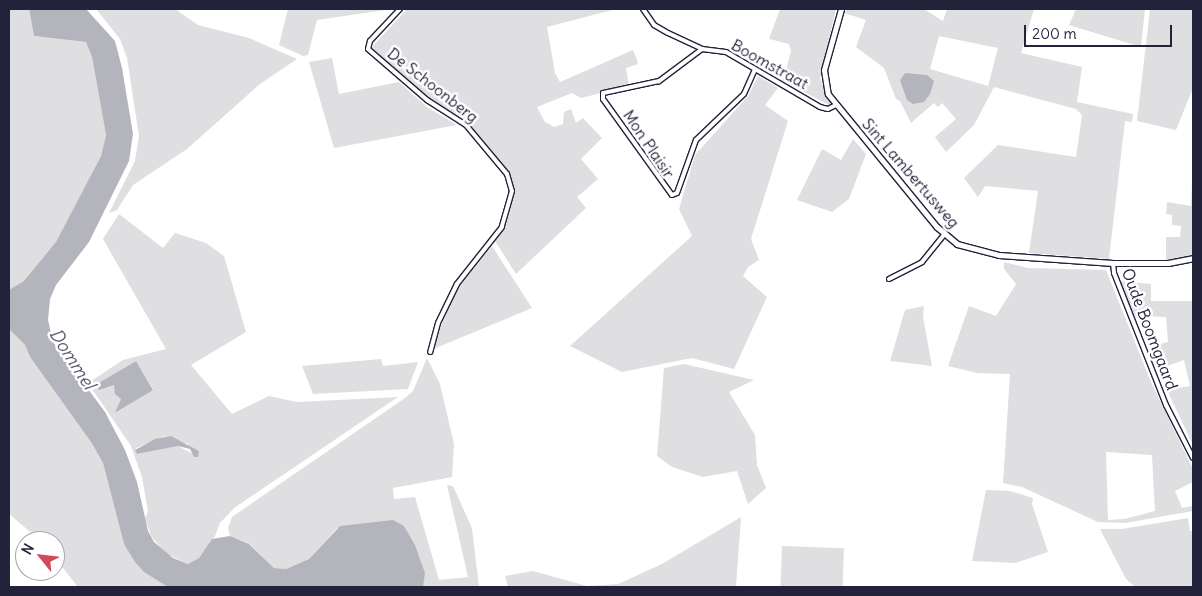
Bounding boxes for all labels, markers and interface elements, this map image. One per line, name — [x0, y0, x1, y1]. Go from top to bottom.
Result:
scale bar — [1027, 15, 1174, 47]
text: 200 m — [1032, 24, 1077, 43]
street label: Boomstraat — [728, 35, 812, 93]
street label: De Schoonberg — [384, 44, 482, 126]
street label: Mon Plaisir — [619, 106, 679, 182]
street label: Sint Lambertusweg — [858, 114, 964, 232]
street label: Oude Boomgaard — [1118, 265, 1182, 393]
water label: Dommel — [44, 325, 100, 393]
north arrow — [15, 531, 65, 581]
text: N — [18, 541, 38, 558]

